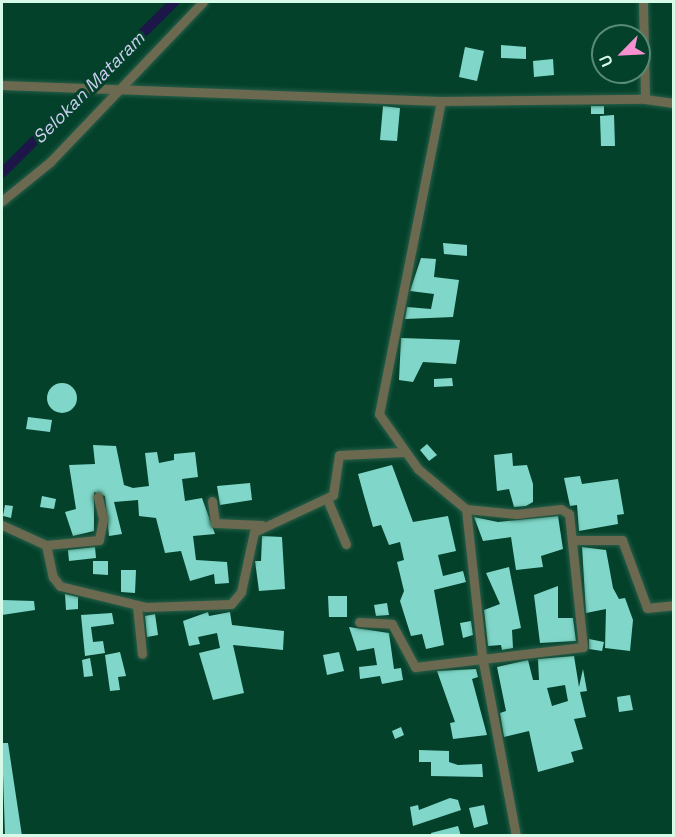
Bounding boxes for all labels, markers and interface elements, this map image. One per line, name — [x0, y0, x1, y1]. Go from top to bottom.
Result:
north arrow — [591, 24, 651, 84]
water label: Selokan Mataram — [29, 28, 149, 148]
text: U — [594, 52, 618, 70]

